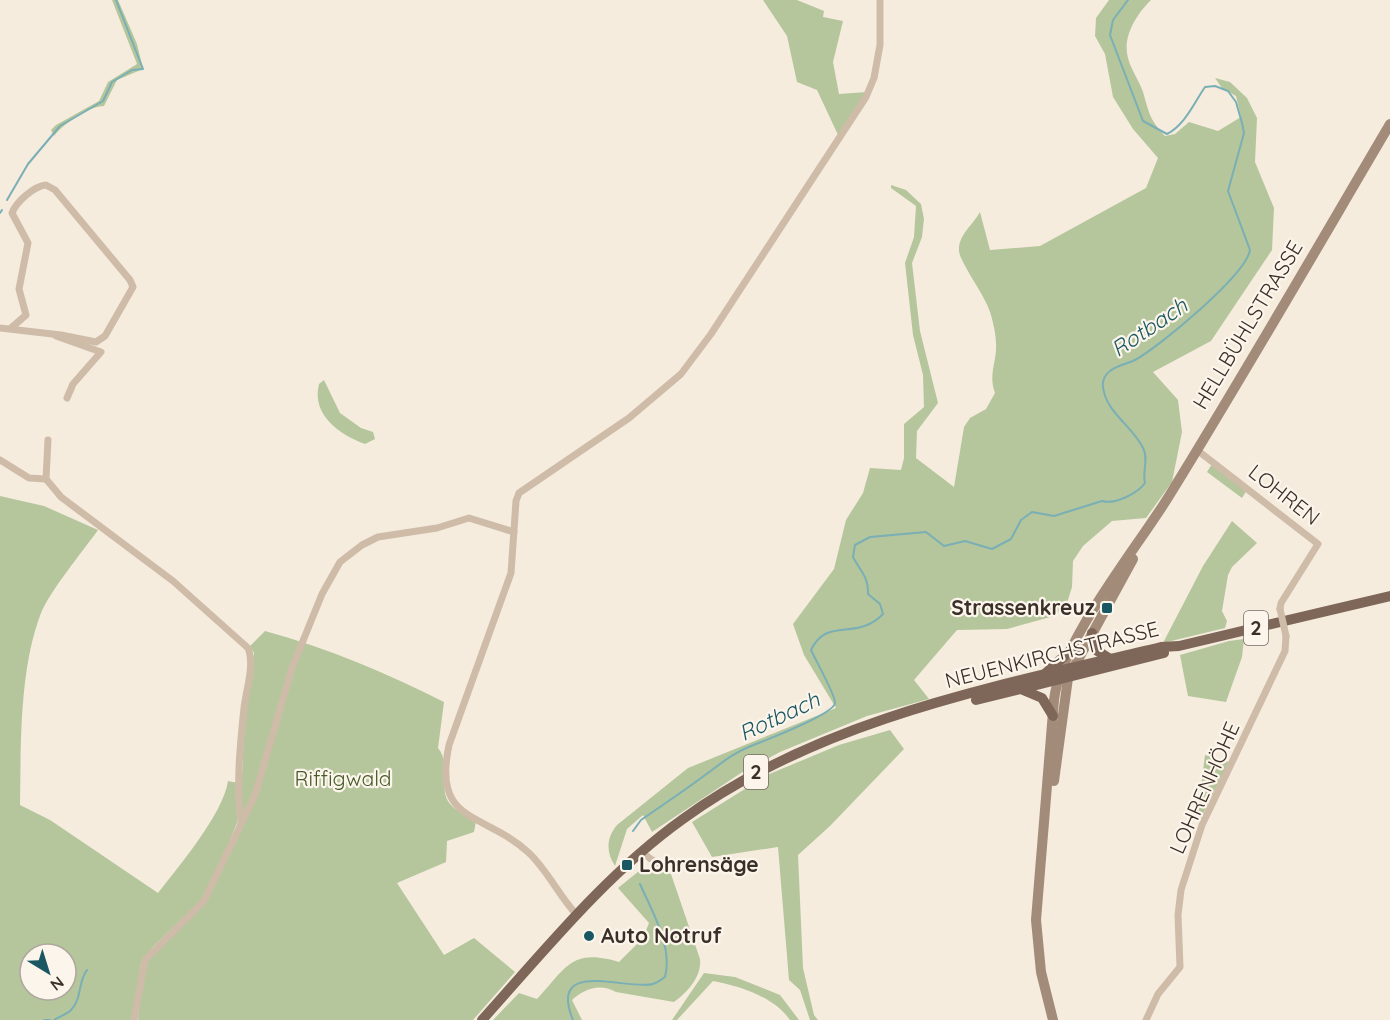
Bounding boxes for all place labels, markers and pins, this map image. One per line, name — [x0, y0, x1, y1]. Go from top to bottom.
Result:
place label: Strassenkreuz — [951, 594, 1095, 620]
marker: Strassenkreuz — [1100, 601, 1114, 615]
place label: Lohrensäge — [639, 851, 759, 877]
marker: Lohrensäge — [620, 858, 634, 872]
place label: Auto Notruf — [601, 922, 723, 948]
marker: Auto Notruf — [582, 929, 596, 943]

